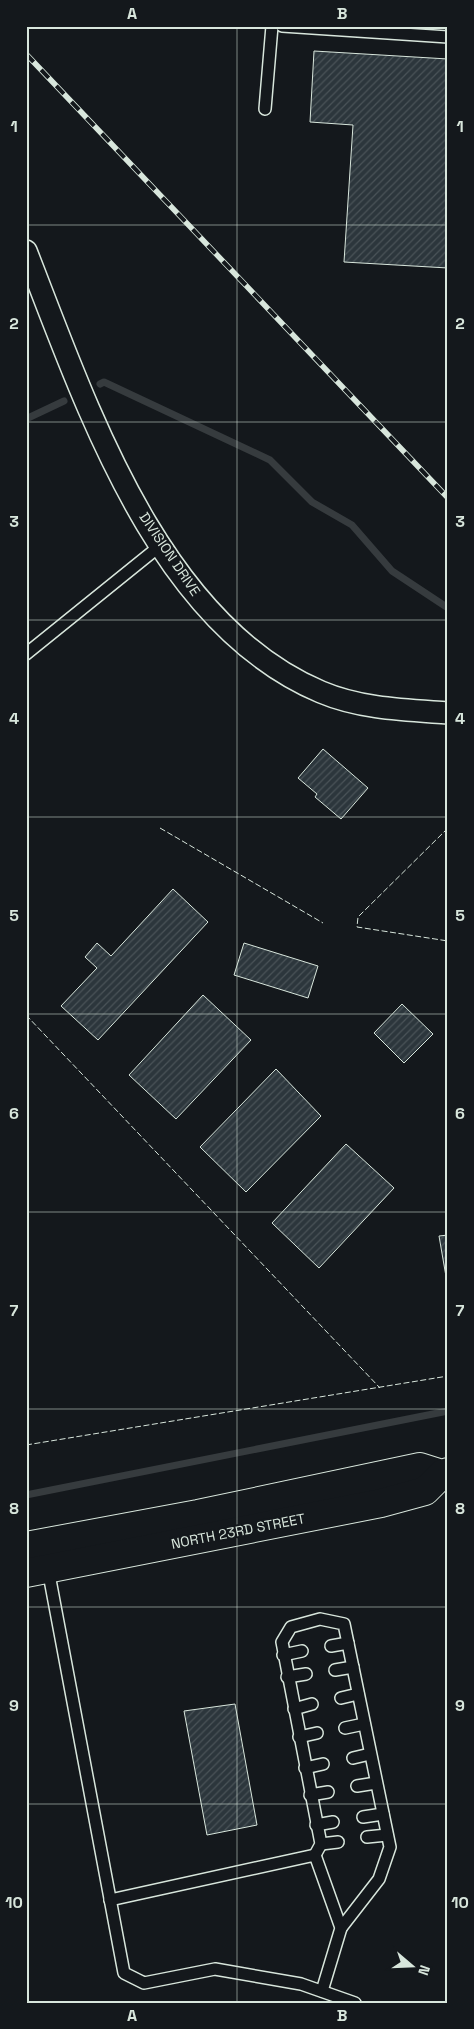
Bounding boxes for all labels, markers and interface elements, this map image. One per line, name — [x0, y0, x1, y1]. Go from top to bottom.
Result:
text: A — [127, 3, 137, 24]
text: B — [337, 3, 347, 24]
text: 1 — [10, 116, 18, 137]
text: 1 — [456, 116, 464, 137]
text: 2 — [9, 313, 19, 334]
text: 2 — [455, 313, 465, 334]
street label: DIVISION DRIVE — [135, 509, 205, 599]
text: 3 — [9, 511, 19, 532]
text: 3 — [455, 511, 465, 532]
text: 4 — [9, 708, 19, 729]
text: 4 — [455, 708, 465, 729]
text: 5 — [9, 905, 19, 926]
text: 5 — [455, 905, 465, 926]
text: 6 — [9, 1103, 19, 1124]
text: 6 — [455, 1103, 465, 1124]
text: 7 — [10, 1300, 19, 1321]
text: 7 — [456, 1300, 465, 1321]
text: 8 — [9, 1498, 19, 1519]
text: 8 — [455, 1498, 465, 1519]
street label: NORTH 23RD STREET — [169, 1509, 307, 1553]
text: 9 — [9, 1695, 19, 1716]
text: 9 — [455, 1695, 465, 1716]
text: 10 — [5, 1892, 23, 1913]
text: 10 — [451, 1892, 469, 1913]
north arrow — [386, 1942, 436, 1992]
text: N — [414, 1963, 434, 1978]
text: A — [127, 2005, 137, 2026]
text: B — [337, 2005, 347, 2026]

